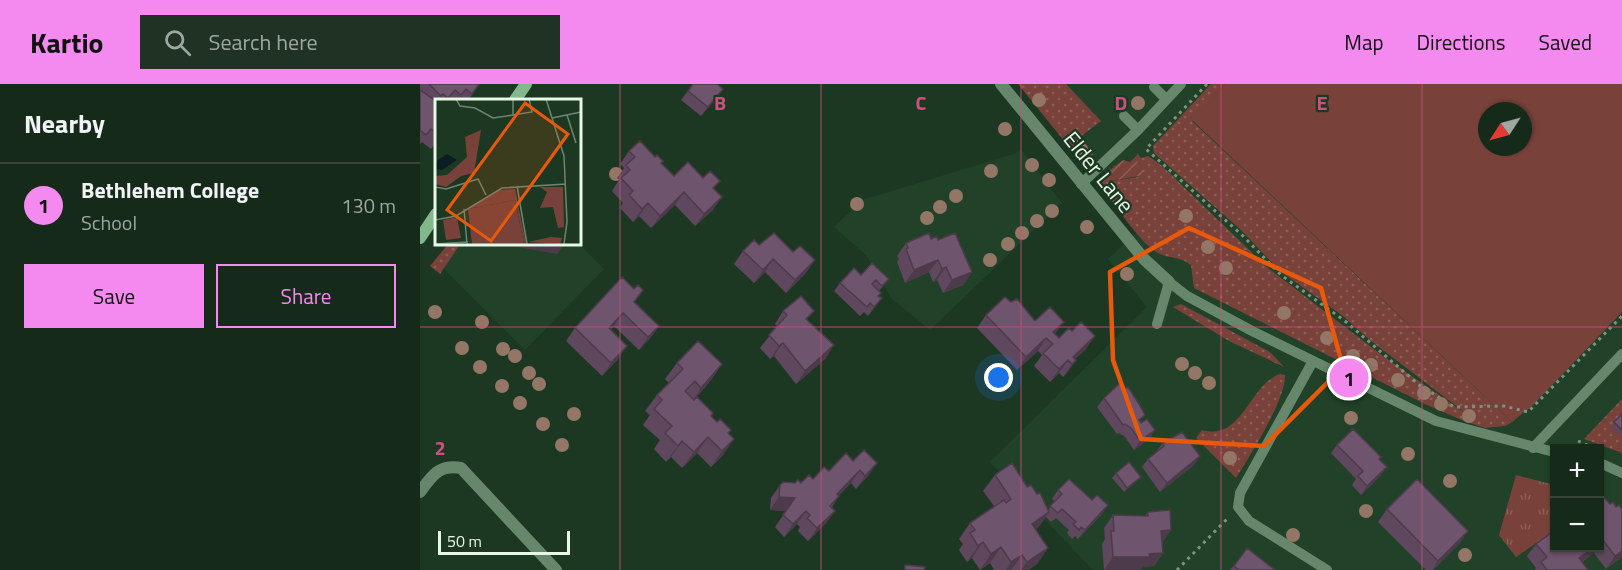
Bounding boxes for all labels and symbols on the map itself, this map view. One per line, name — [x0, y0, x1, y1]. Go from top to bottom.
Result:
text: B — [714, 87, 726, 118]
text: C — [916, 87, 927, 118]
text: D — [1115, 87, 1127, 118]
text: E — [1316, 87, 1328, 118]
inset map — [435, 99, 580, 244]
north arrow — [1478, 102, 1532, 156]
street label: Elder Lane — [1055, 124, 1143, 220]
pin: 1 — [1330, 356, 1368, 400]
your location — [984, 363, 1013, 392]
text: 2 — [434, 432, 446, 463]
scale bar — [438, 528, 570, 556]

